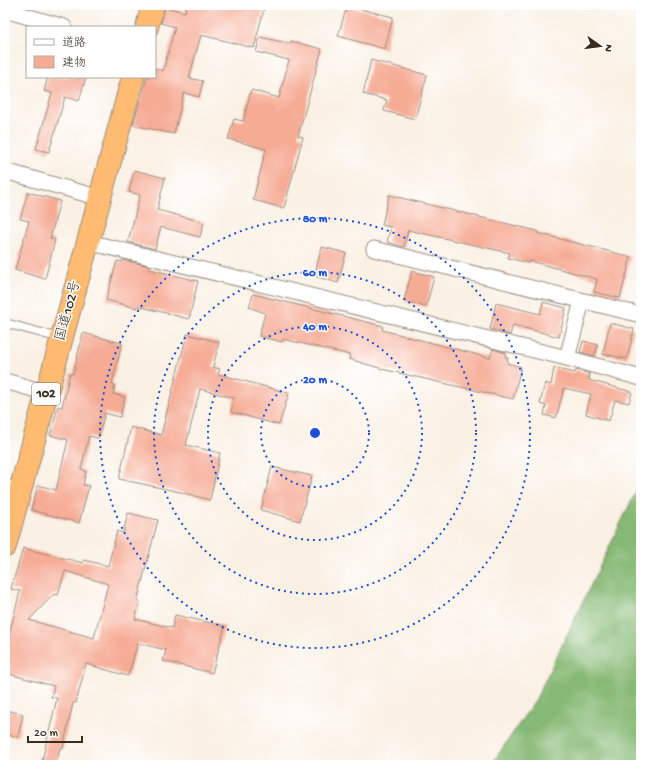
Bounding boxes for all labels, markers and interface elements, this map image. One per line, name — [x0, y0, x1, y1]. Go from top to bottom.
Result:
legend — [26, 26, 156, 78]
north arrow — [580, 26, 620, 66]
text: 道路 — [62, 36, 86, 51]
text: N — [601, 43, 614, 53]
text: 建物 — [62, 56, 86, 71]
text: 80 m — [303, 213, 328, 227]
text: 60 m — [303, 267, 328, 281]
street label: 国道102号 — [53, 279, 85, 343]
text: 40 m — [302, 321, 327, 335]
text: 20 m — [303, 374, 328, 388]
road number: 102 — [32, 383, 60, 405]
centre of rings — [308, 426, 322, 440]
scale bar — [28, 718, 82, 744]
text: 20 m — [34, 727, 59, 741]

